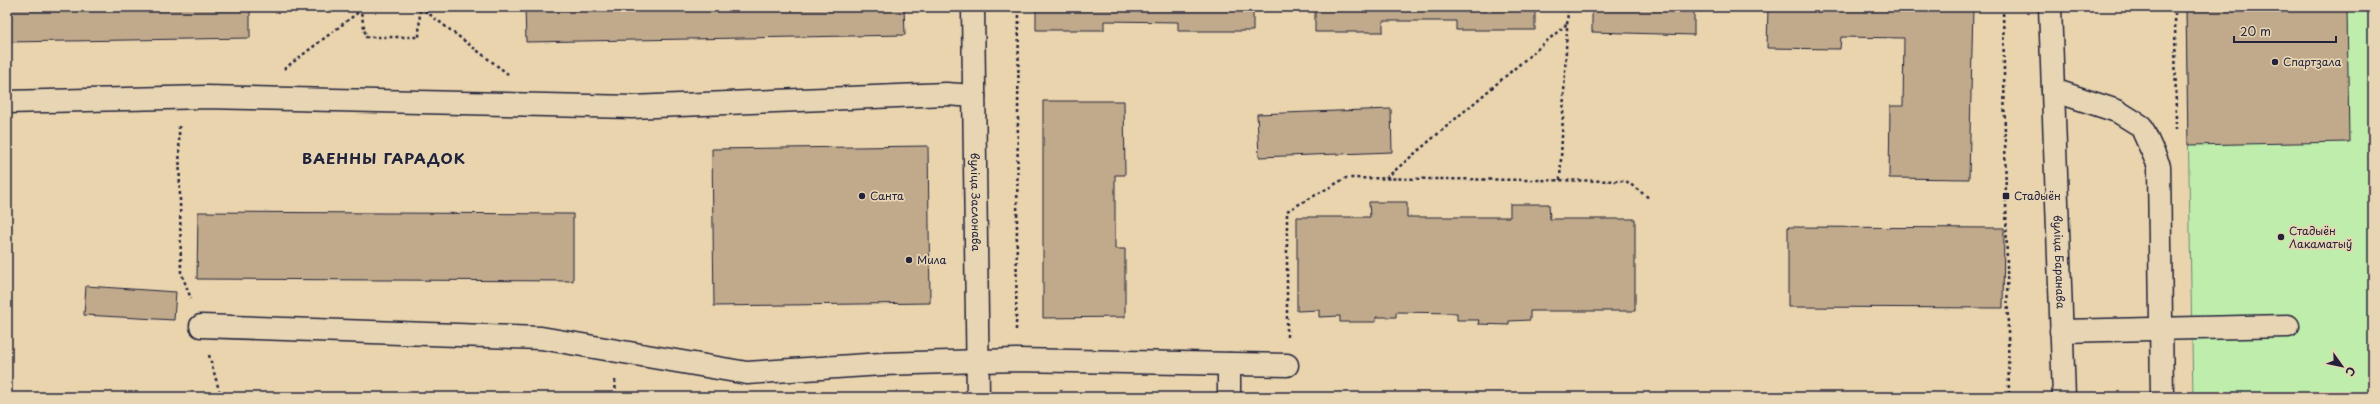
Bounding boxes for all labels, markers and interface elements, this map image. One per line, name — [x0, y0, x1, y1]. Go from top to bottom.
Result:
scale bar — [2234, 18, 2336, 44]
text: 20 m — [2240, 22, 2271, 40]
place label: Спартзала — [2283, 53, 2342, 70]
marker: Спартзала — [2270, 57, 2280, 67]
district label: ВАЕННЫ ГАРАДОК — [302, 146, 466, 169]
street label: вуліца Заслонава — [967, 153, 985, 251]
place label: Санта — [870, 187, 904, 204]
place label: Стадыён — [2014, 187, 2061, 204]
marker: Санта — [857, 191, 867, 201]
marker: Стадыён — [2001, 191, 2011, 201]
street label: вуліца Баранава — [2049, 215, 2070, 309]
place label: Стадыён Лакаматыў — [2289, 222, 2352, 252]
marker: Стадыён Лакаматыў — [2276, 232, 2286, 242]
place label: Мила — [917, 251, 946, 268]
marker: Мила — [904, 255, 914, 265]
north arrow — [2322, 346, 2362, 386]
text: С — [2341, 364, 2360, 380]

